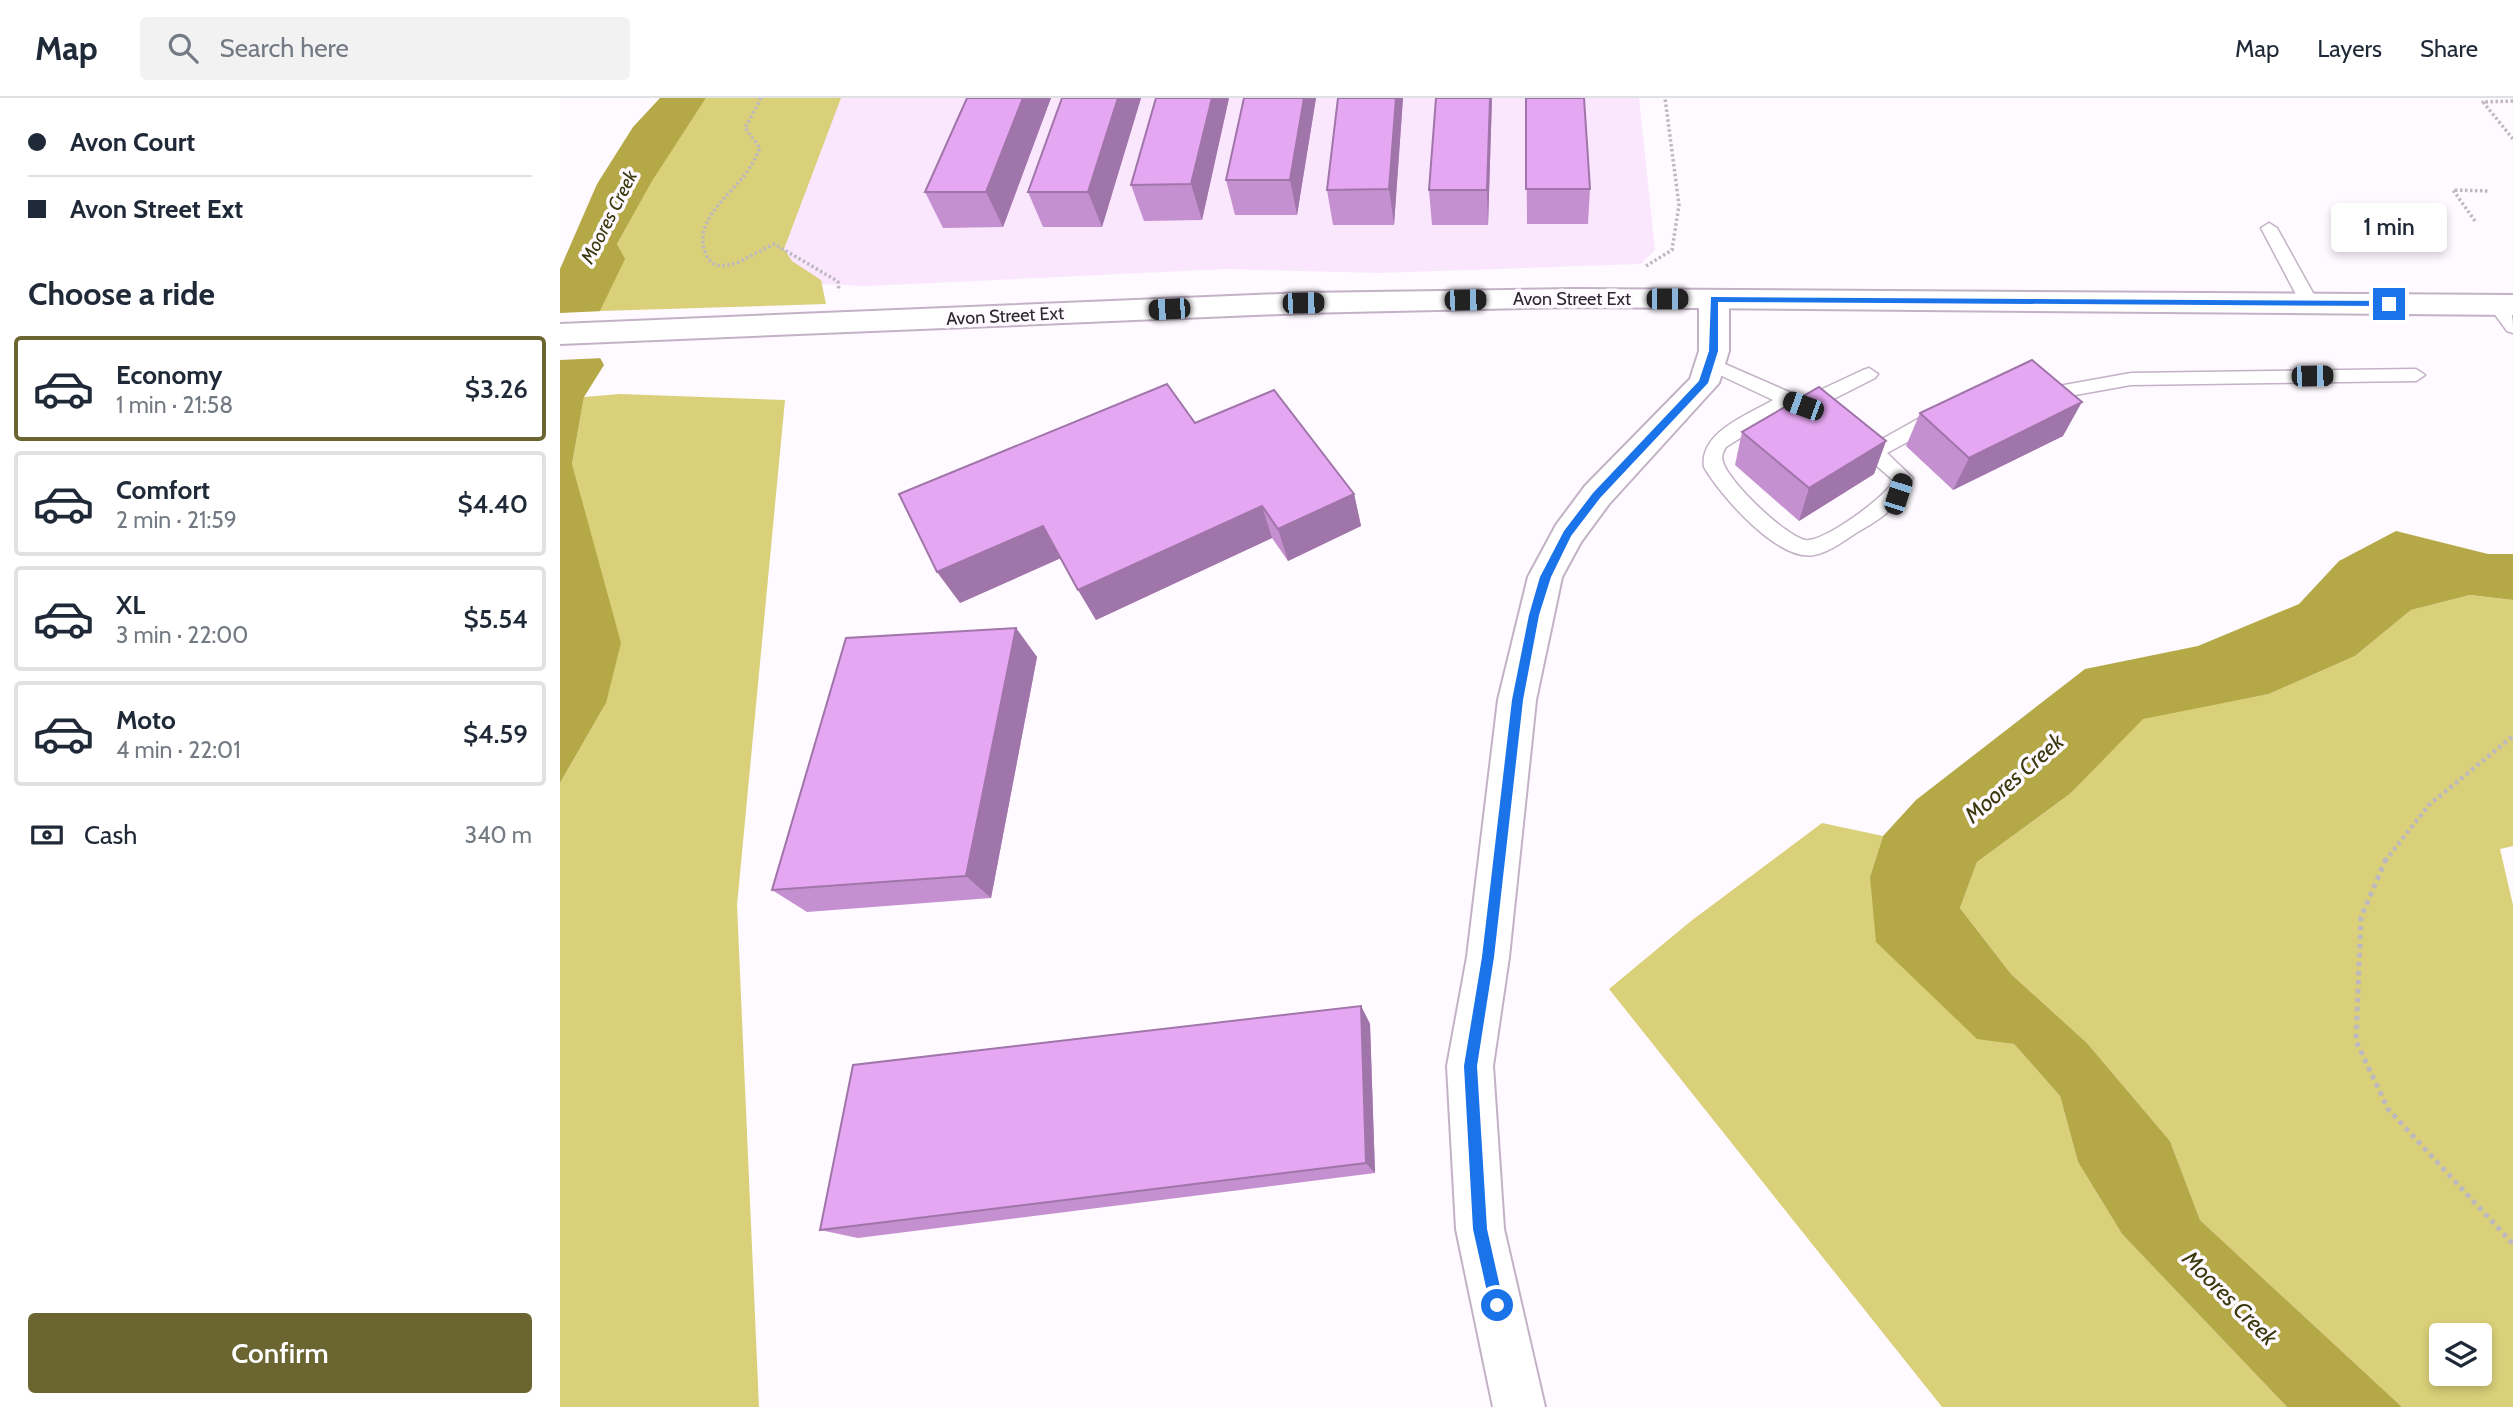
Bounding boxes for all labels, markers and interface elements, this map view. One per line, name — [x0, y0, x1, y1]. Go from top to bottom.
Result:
search box — [140, 17, 630, 80]
text: Map — [35, 28, 98, 68]
icon: search — [164, 29, 202, 67]
text: Search here — [220, 32, 349, 64]
text: Map — [2235, 34, 2279, 63]
text: Layers — [2317, 34, 2382, 63]
text: Share — [2420, 34, 2478, 63]
text: Avon Court — [70, 126, 195, 158]
water label: Moores Creek — [575, 166, 643, 268]
text: Avon Street Ext — [70, 193, 243, 225]
callout: 1 min — [2331, 202, 2447, 252]
text: 1 min — [2363, 213, 2415, 241]
text: Choose a ride — [28, 274, 215, 313]
street label: Avon Street Ext — [1513, 288, 1631, 310]
route end — [2373, 288, 2405, 320]
car — [1444, 289, 1487, 311]
car — [1647, 289, 1689, 310]
car — [1282, 292, 1325, 314]
car — [1148, 297, 1191, 321]
street label: Avon Street Ext — [945, 302, 1065, 330]
icon: car — [32, 357, 95, 420]
text: Economy — [116, 359, 222, 391]
car — [2291, 365, 2334, 387]
text: $3.26 — [465, 373, 528, 405]
car — [1780, 389, 1827, 423]
text: 1 min · 21:58 — [116, 391, 233, 419]
car — [1882, 471, 1915, 517]
icon: car — [32, 472, 95, 535]
text: Comfort — [116, 474, 210, 506]
text: $4.40 — [458, 488, 528, 520]
text: 2 min · 21:59 — [116, 506, 237, 534]
icon: car — [32, 587, 95, 650]
text: XL — [116, 589, 145, 621]
text: $5.54 — [463, 603, 528, 635]
text: 3 min · 22:00 — [116, 621, 248, 649]
icon: car — [32, 702, 95, 765]
text: Moto — [116, 704, 176, 736]
text: $4.59 — [463, 718, 528, 750]
water label: Moores Creek — [1958, 726, 2070, 829]
text: 4 min · 22:01 — [116, 736, 241, 764]
icon: cash — [28, 816, 66, 854]
text: Cash — [84, 819, 137, 851]
text: 340 m — [465, 821, 532, 849]
water label: Moores Creek — [2176, 1244, 2284, 1352]
route start — [1481, 1289, 1513, 1321]
button: Confirm — [28, 1313, 532, 1393]
map controls — [2429, 1323, 2492, 1386]
button: layers — [2429, 1323, 2492, 1386]

